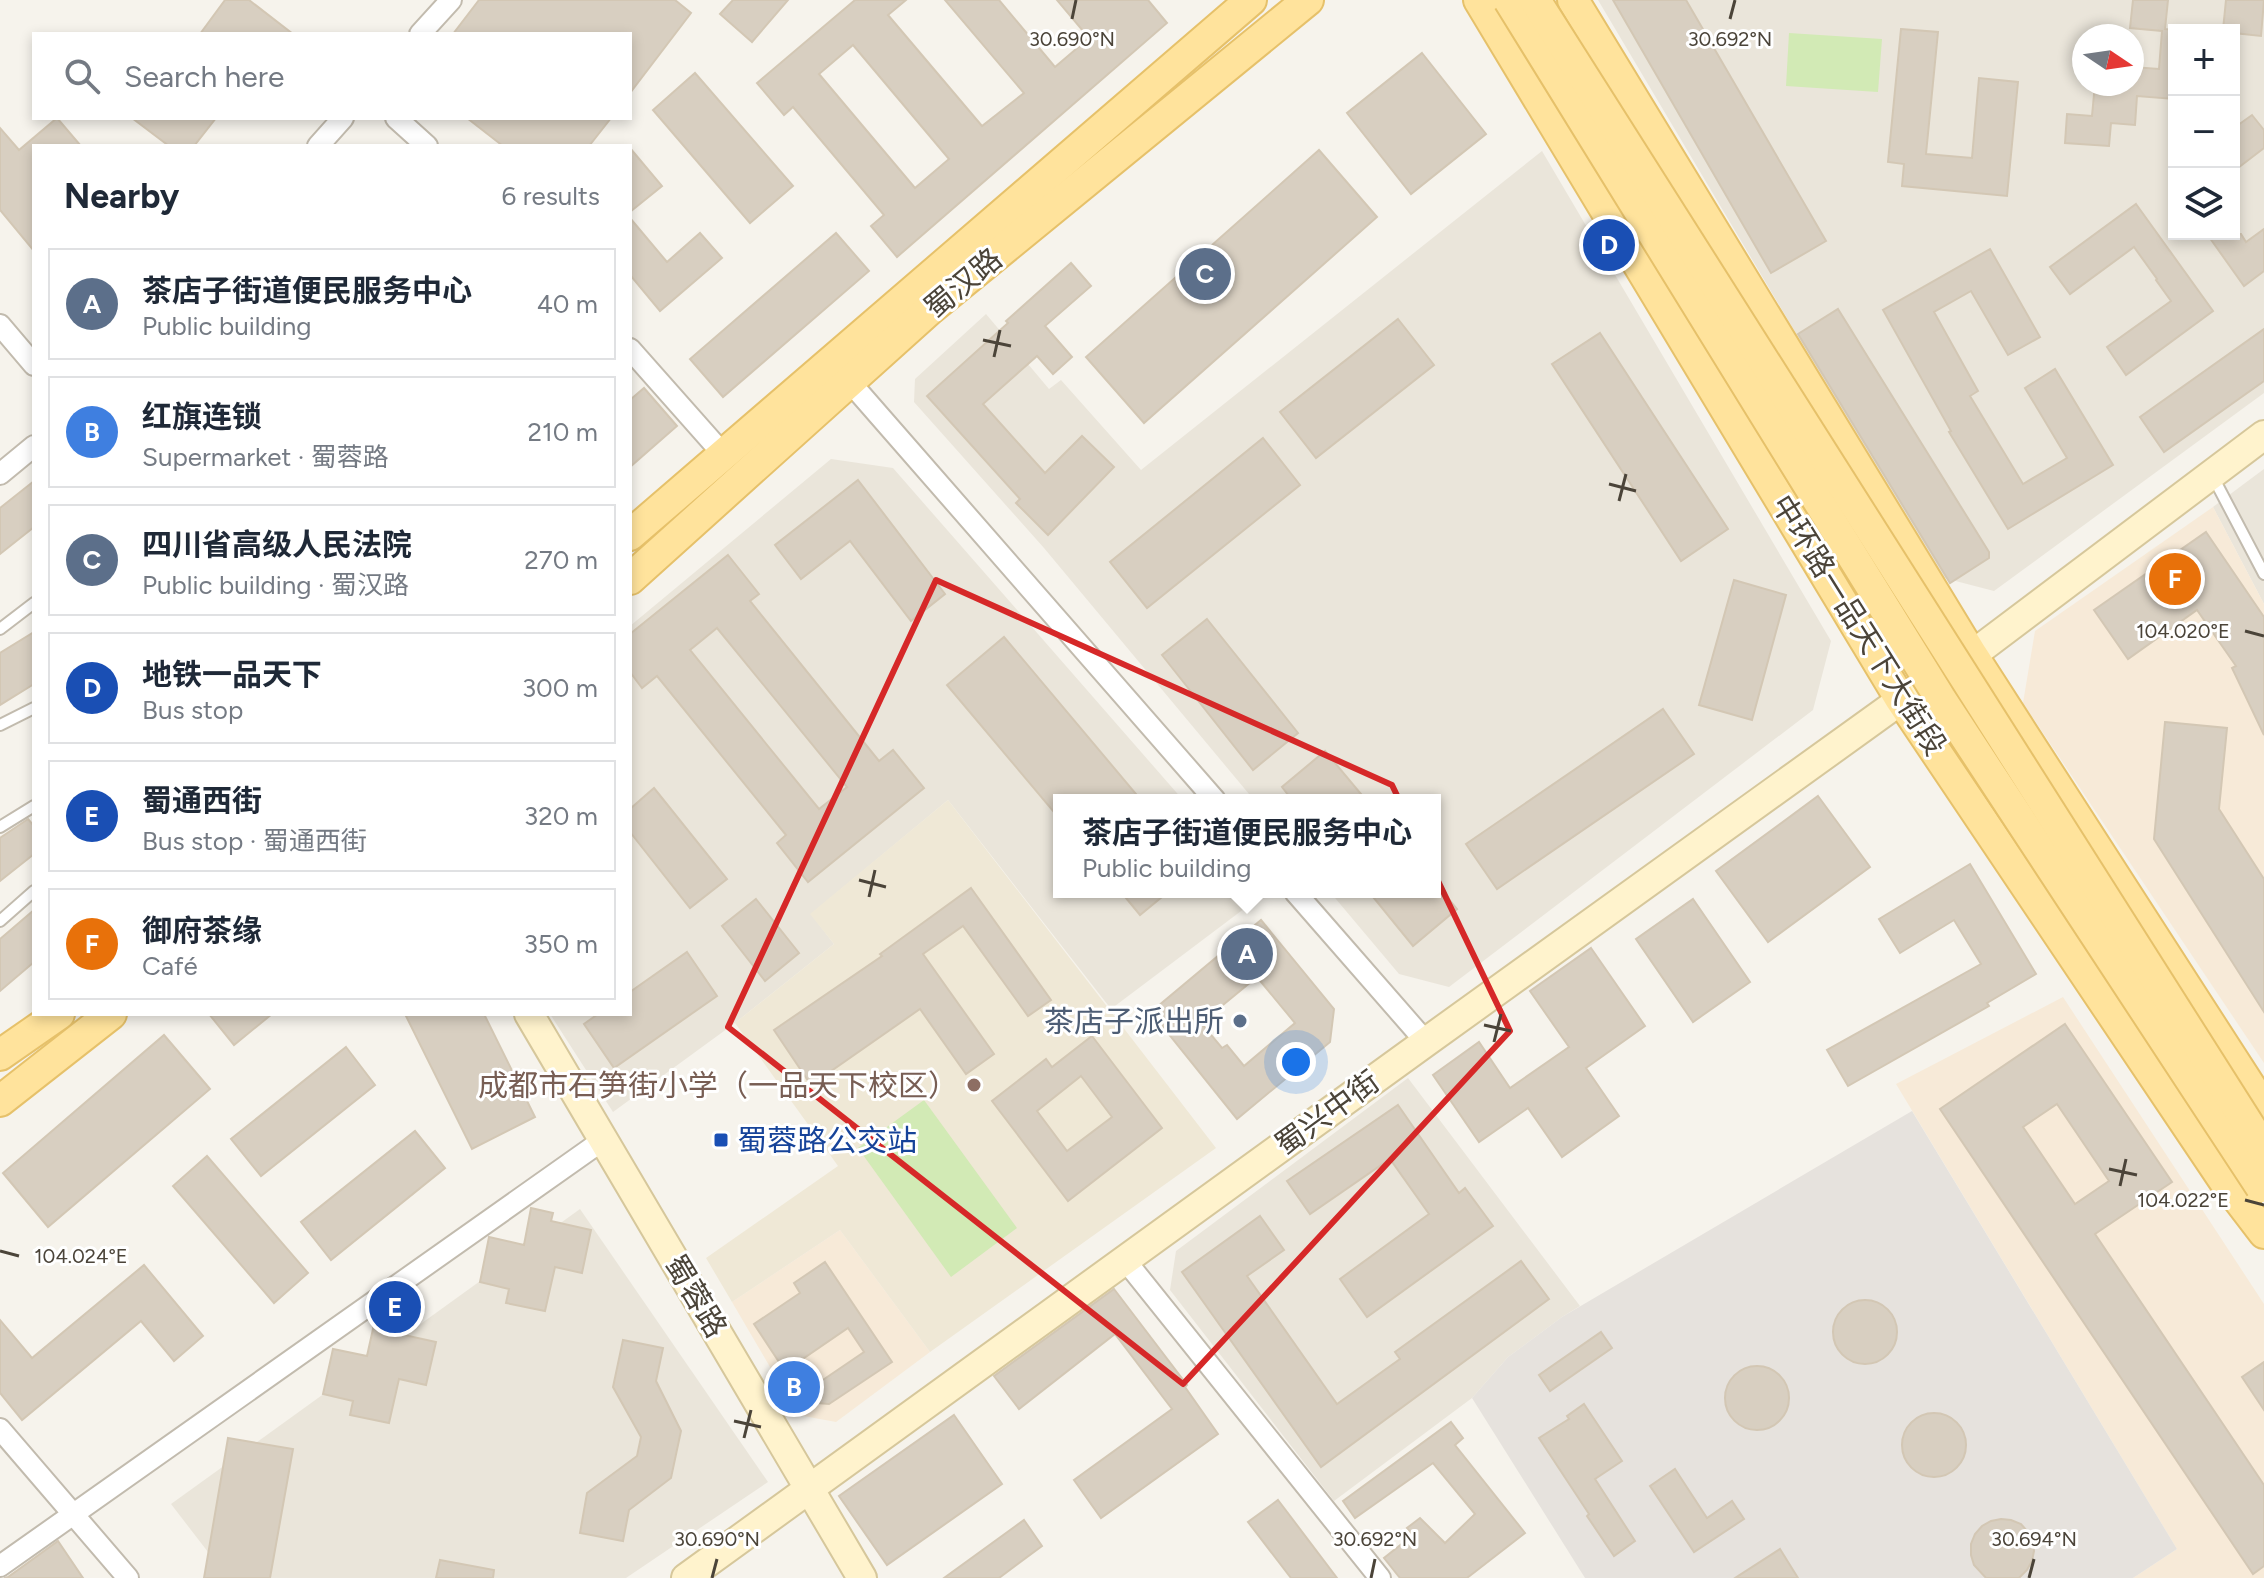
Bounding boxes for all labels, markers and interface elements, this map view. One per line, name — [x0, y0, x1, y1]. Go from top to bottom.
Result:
north arrow — [2072, 24, 2144, 96]
map controls — [2168, 24, 2240, 240]
button: + — [2168, 24, 2240, 96]
text: 30.690°N — [1029, 27, 1115, 51]
text: 30.692°N — [1688, 27, 1772, 51]
search box — [32, 32, 632, 120]
icon: search — [60, 54, 104, 98]
text: Search here — [124, 58, 284, 95]
button: − — [2168, 96, 2240, 168]
button: layers — [2168, 168, 2240, 240]
text: Nearby — [64, 176, 179, 217]
text: 6 results — [502, 180, 600, 212]
pin: D — [1583, 215, 1635, 275]
street label: 蜀汉路 — [917, 240, 1009, 326]
pin: C — [1179, 244, 1231, 304]
text: 茶店子街道便民服务中心 — [142, 272, 472, 309]
text: A — [83, 288, 101, 320]
text: 40 m — [537, 288, 598, 320]
text: Public building — [142, 310, 311, 342]
text: 红旗连锁 — [142, 398, 262, 435]
text: B — [84, 416, 100, 448]
text: 210 m — [528, 416, 598, 448]
text: Supermarket · 蜀蓉路 — [142, 441, 389, 473]
street label: 中环路一品天下大街段 — [1764, 488, 1954, 762]
text: 四川省高级人民法院 — [142, 526, 412, 563]
text: C — [83, 544, 101, 576]
text: 270 m — [524, 544, 598, 576]
pin: F — [2149, 549, 2201, 609]
text: Public building · 蜀汉路 — [142, 569, 409, 601]
text: 104.020°E — [2136, 619, 2230, 643]
text: 地铁一品天下 — [142, 656, 322, 693]
text: D — [83, 672, 101, 704]
text: 300 m — [522, 672, 598, 704]
text: Bus stop — [142, 694, 243, 726]
text: 蜀通西街 — [142, 782, 262, 819]
popup — [1053, 794, 1441, 898]
text: E — [84, 800, 100, 832]
text: 320 m — [524, 800, 598, 832]
text: 茶店子街道便民服务中心 — [1082, 814, 1412, 851]
text: Bus stop · 蜀通西街 — [142, 825, 367, 857]
text: Public building — [1082, 852, 1251, 884]
text: 御府茶缘 — [142, 912, 262, 949]
pin: A — [1221, 924, 1273, 984]
text: F — [85, 928, 99, 960]
text: 350 m — [524, 928, 598, 960]
text: Café — [142, 950, 198, 982]
place label: 茶店子派出所 — [1044, 1003, 1224, 1040]
marker: 茶店子派出所 — [1231, 1012, 1249, 1030]
your location — [1276, 1042, 1316, 1082]
street label: 蜀兴中街 — [1268, 1063, 1386, 1163]
place label: 成都市石笋街小学（一品天下校区） — [478, 1067, 958, 1104]
marker: 成都市石笋街小学（一品天下校区） — [965, 1076, 983, 1094]
place label: 蜀蓉路公交站 — [737, 1122, 917, 1159]
marker: 蜀蓉路公交站 — [712, 1131, 730, 1149]
text: 104.022°E — [2137, 1188, 2229, 1212]
text: 104.024°E — [34, 1244, 128, 1268]
street label: 蜀蓉路 — [657, 1248, 735, 1344]
pin: E — [369, 1277, 421, 1337]
pin: B — [768, 1357, 820, 1417]
text: 30.690°N — [674, 1527, 760, 1551]
text: 30.692°N — [1333, 1527, 1417, 1551]
text: 30.694°N — [1991, 1527, 2077, 1551]

